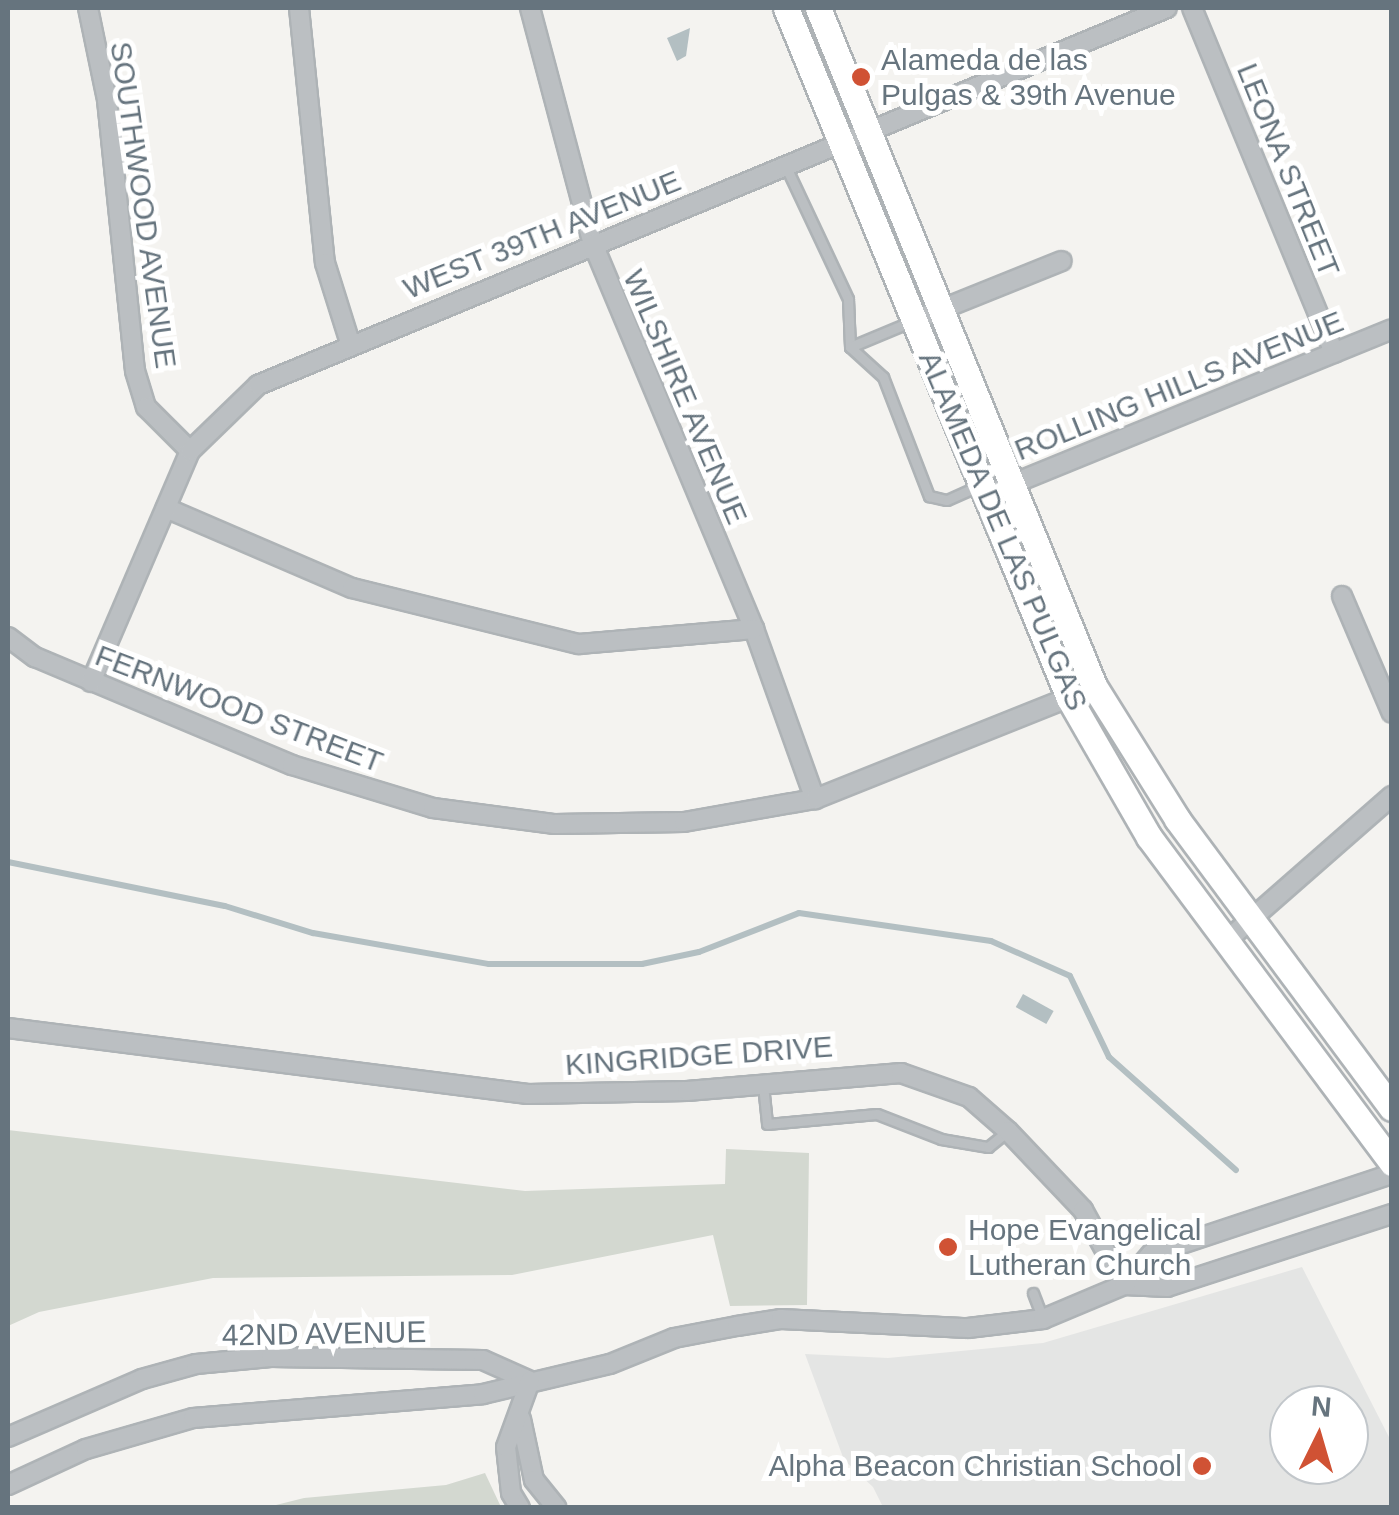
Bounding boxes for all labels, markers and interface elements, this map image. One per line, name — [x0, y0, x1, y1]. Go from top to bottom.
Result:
street label: SOUTHWOOD AVENUE — [102, 39, 184, 371]
place label: Alameda de las Pulgas & 39th Avenue — [881, 42, 1177, 112]
street label: LEONA STREET — [1229, 57, 1347, 283]
marker: Alameda de las Pulgas & 39th Avenue — [850, 66, 872, 88]
street label: WEST 39TH AVENUE — [397, 163, 687, 307]
street label: WILSHIRE AVENUE — [615, 264, 755, 530]
street label: ROLLING HILLS AVENUE — [1009, 303, 1349, 469]
street label: ALAMEDA DE LAS PULGAS — [911, 345, 1095, 717]
street label: FERNWOOD STREET — [90, 638, 388, 780]
street label: KINGRIDGE DRIVE — [564, 1029, 834, 1083]
place label: Hope Evangelical Lutheran Church — [968, 1212, 1201, 1282]
marker: Hope Evangelical Lutheran Church — [937, 1236, 959, 1258]
street label: 42ND AVENUE — [221, 1314, 427, 1354]
north arrow — [1269, 1385, 1369, 1485]
text: N — [1310, 1390, 1333, 1423]
place label: Alpha Beacon Christian School — [768, 1448, 1182, 1484]
marker: Alpha Beacon Christian School — [1191, 1455, 1213, 1477]

